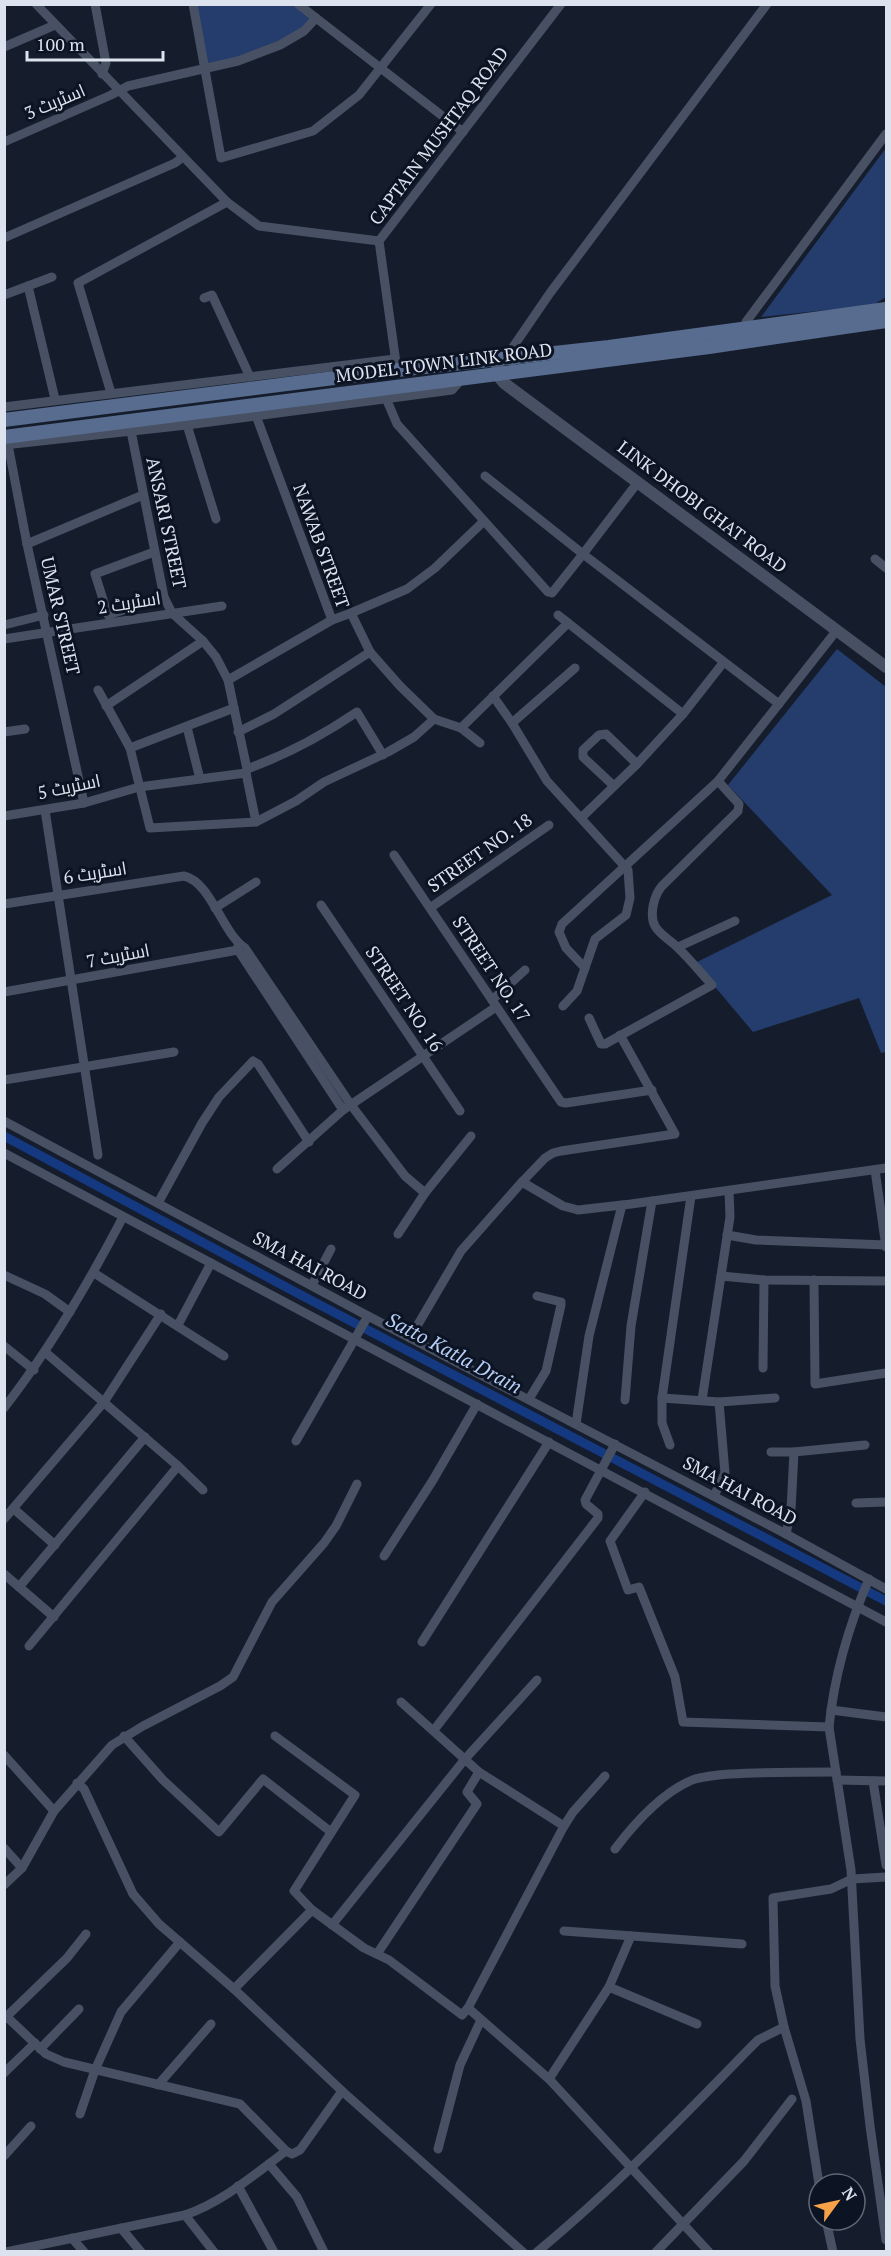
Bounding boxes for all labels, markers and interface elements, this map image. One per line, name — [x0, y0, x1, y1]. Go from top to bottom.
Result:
scale bar — [27, 24, 164, 62]
text: 100 m — [36, 32, 85, 56]
street label: CAPTAIN MUSHTAQ ROAD — [363, 41, 513, 229]
street label: اسٹریٹ 3 — [21, 78, 89, 125]
street label: MODEL TOWN LINK ROAD — [334, 337, 553, 387]
street label: LINK DHOBI GHAT ROAD — [613, 434, 792, 578]
street label: ANSARI STREET — [141, 455, 193, 591]
street label: NAWAB STREET — [288, 480, 356, 611]
street label: UMAR STREET — [36, 555, 86, 677]
street label: اسٹریٹ 2 — [95, 585, 162, 619]
street label: اسٹریٹ 5 — [35, 768, 103, 804]
street label: STREET NO. 18 — [422, 807, 537, 897]
street label: اسٹریٹ 6 — [61, 855, 128, 889]
street label: STREET NO. 17 — [448, 911, 536, 1026]
street label: اسٹریٹ 7 — [84, 937, 151, 973]
street label: STREET NO. 16 — [361, 941, 449, 1056]
street label: SMA HAI ROAD — [249, 1225, 372, 1305]
water label: Satto Katla Drain — [382, 1305, 527, 1400]
street label: SMA HAI ROAD — [679, 1450, 802, 1530]
north arrow — [807, 2172, 867, 2232]
text: N — [837, 2183, 862, 2205]

